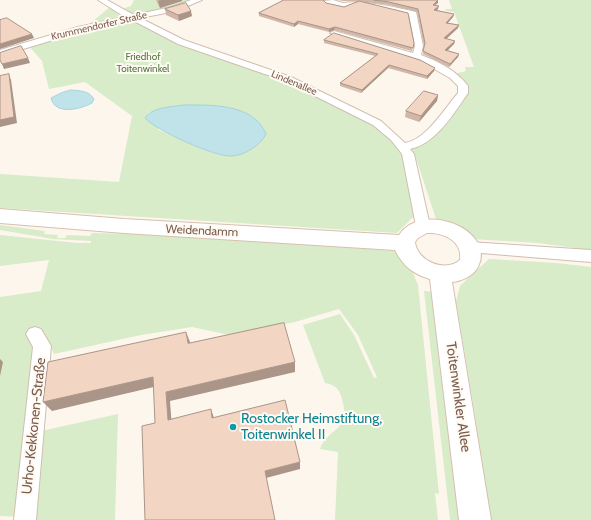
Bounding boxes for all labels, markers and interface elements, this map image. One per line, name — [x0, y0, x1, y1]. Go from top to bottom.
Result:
street label: Krummendorfer Straße — [50, 9, 148, 43]
park label: Friedhof Toitenwinkel — [117, 51, 169, 74]
street label: Lindenallee — [269, 68, 319, 98]
street label: Weidendamm — [165, 222, 239, 240]
street label: Toitenwinkler Allee — [442, 341, 474, 453]
street label: Urho-Kekkonen-Straße — [18, 357, 50, 495]
place label: Rostocker Heimstiftung, Toitenwinkel II — [241, 411, 382, 444]
marker: Rostocker Heimstiftung, Toitenwinkel II — [228, 422, 238, 432]

